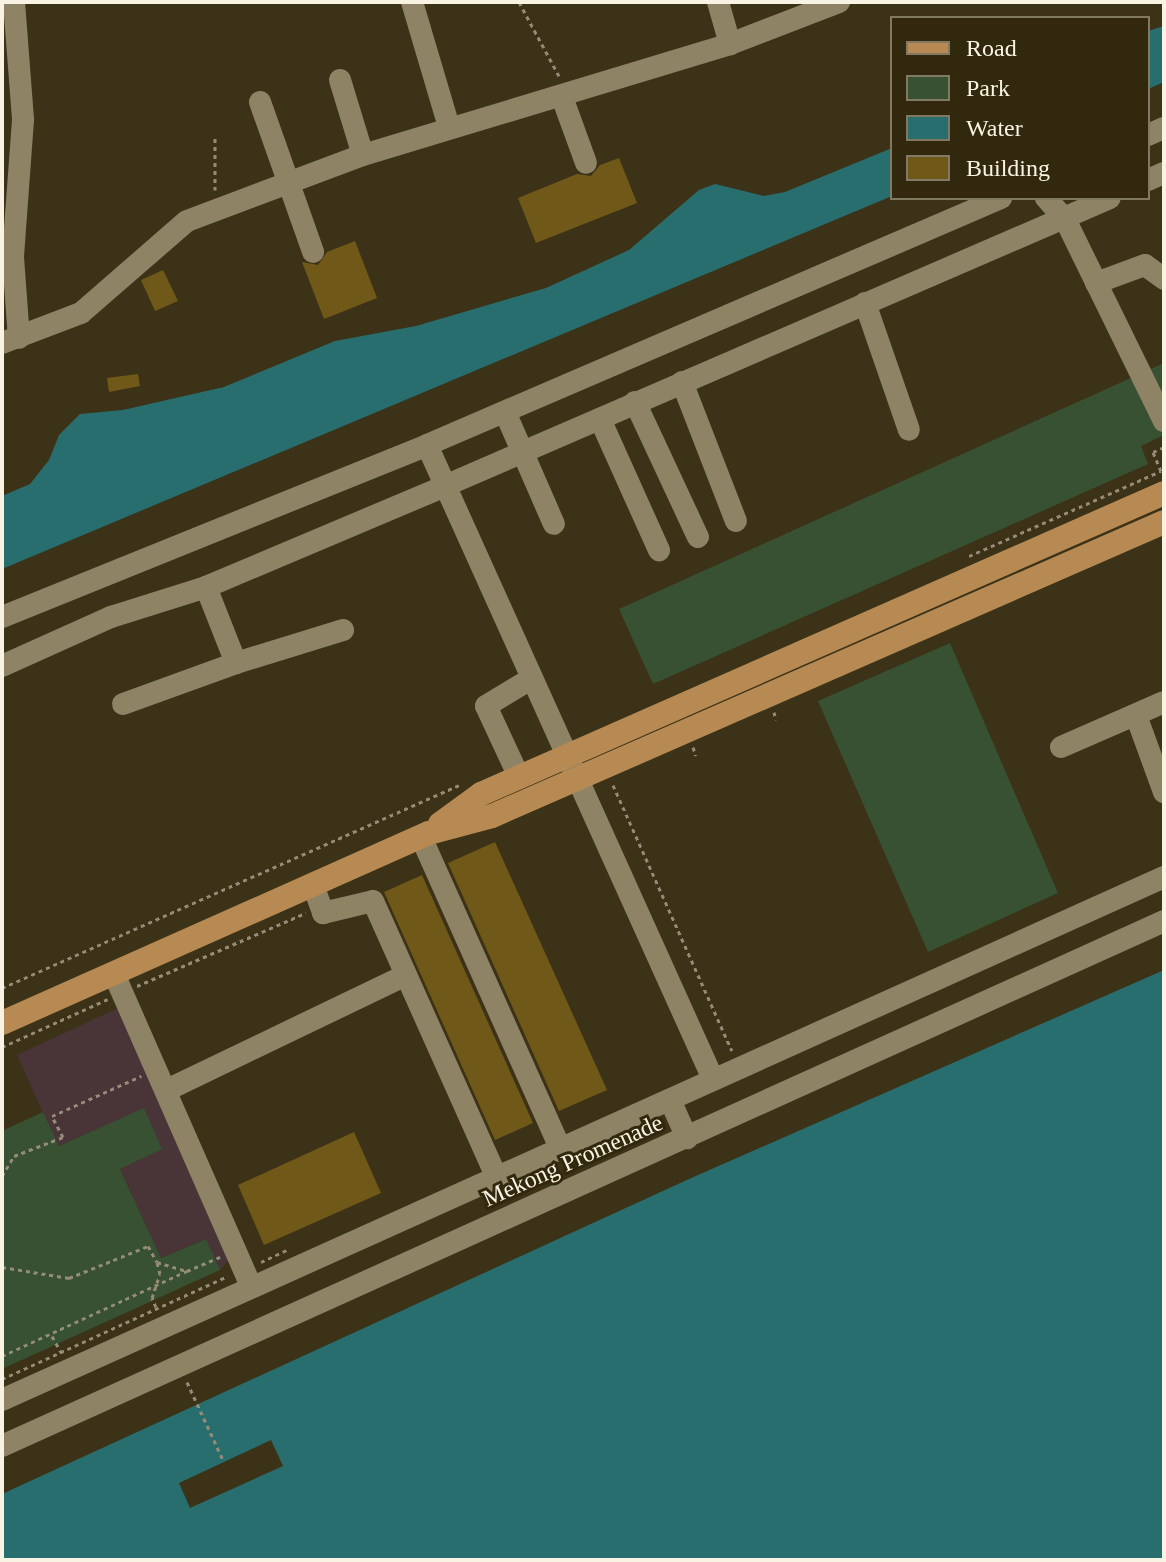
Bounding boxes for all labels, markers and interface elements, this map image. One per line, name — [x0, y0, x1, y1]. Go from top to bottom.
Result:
legend — [890, 16, 1150, 200]
text: Road — [966, 35, 1017, 61]
text: Park — [966, 75, 1010, 101]
text: Water — [966, 115, 1023, 141]
text: Building — [966, 155, 1050, 181]
street label: Mekong Promenade — [479, 1108, 667, 1214]

